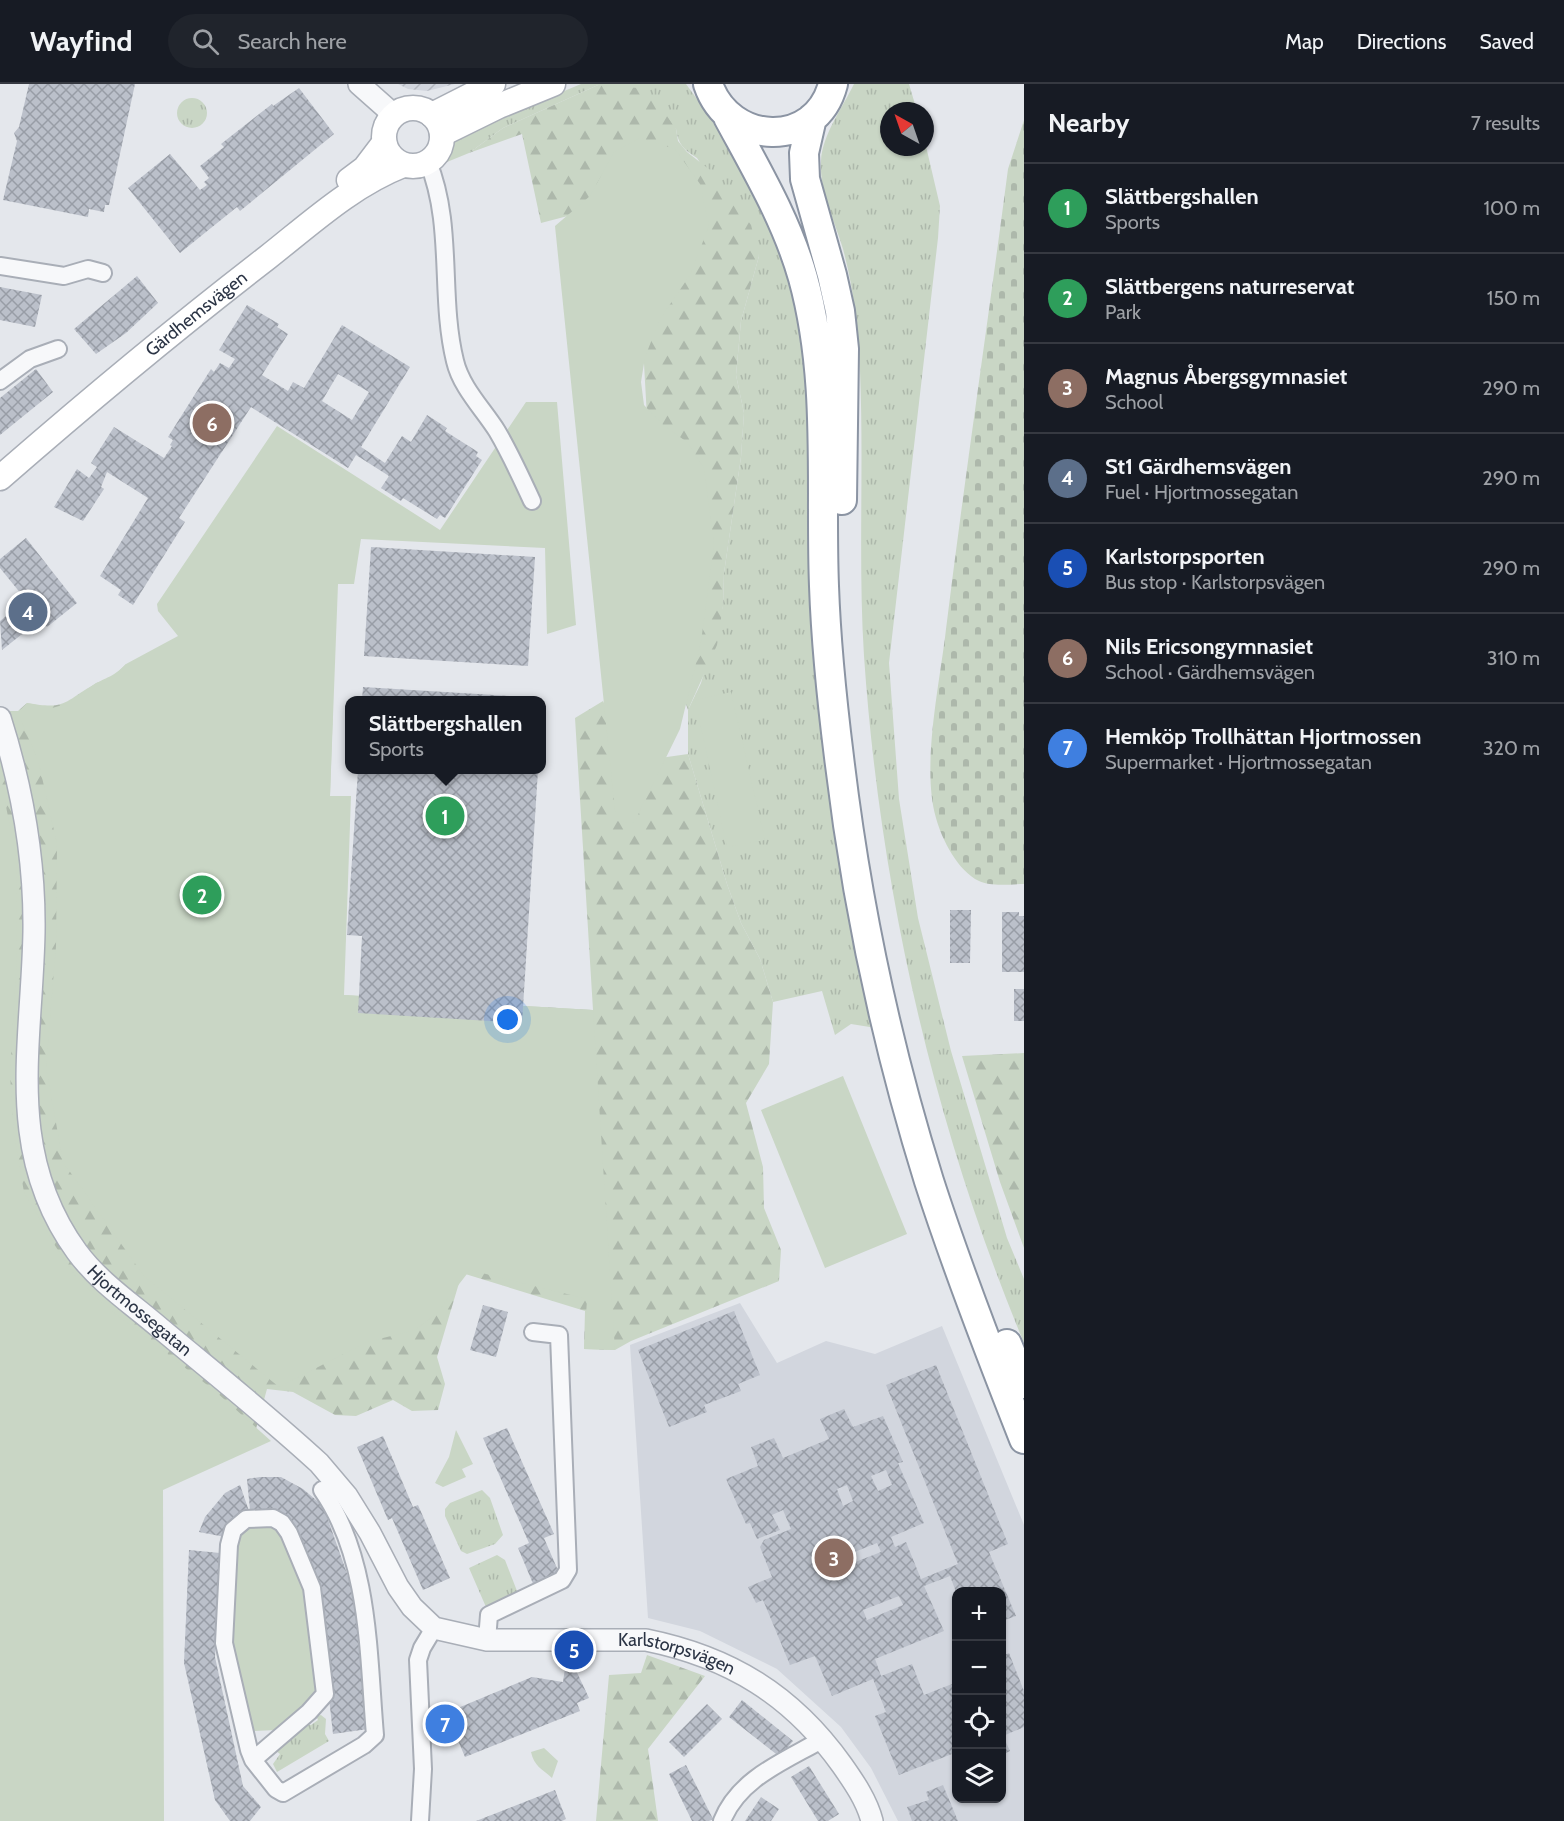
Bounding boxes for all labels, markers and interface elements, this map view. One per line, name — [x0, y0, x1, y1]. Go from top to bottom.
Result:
search box — [168, 14, 588, 68]
text: Wayfind — [30, 24, 132, 58]
icon: search — [189, 25, 222, 58]
text: Search here — [237, 28, 347, 55]
text: Map — [1285, 29, 1324, 54]
text: Directions — [1357, 29, 1446, 54]
text: Saved — [1479, 29, 1534, 54]
north arrow — [880, 102, 934, 156]
text: Nearby — [1048, 107, 1129, 139]
text: 7 results — [1471, 111, 1540, 135]
text: Slättbergshallen — [1105, 183, 1259, 210]
text: 1 — [1064, 196, 1071, 220]
text: 100 m — [1484, 196, 1540, 220]
text: Sports — [1105, 210, 1160, 234]
street label: Gärdhemsvägen — [141, 266, 252, 361]
text: Slättbergens naturreservat — [1105, 273, 1354, 300]
text: 2 — [1062, 286, 1073, 310]
text: 150 m — [1487, 286, 1540, 310]
text: Park — [1105, 300, 1141, 324]
text: Magnus Åbergsgymnasiet — [1105, 363, 1347, 390]
text: 3 — [1062, 376, 1073, 400]
text: 290 m — [1482, 376, 1540, 400]
text: School — [1105, 390, 1163, 414]
pin: 6 — [192, 400, 232, 446]
text: St1 Gärdhemsvägen — [1105, 453, 1291, 480]
text: 4 — [1061, 466, 1074, 490]
text: 290 m — [1482, 466, 1540, 490]
text: Fuel · Hjortmossegatan — [1105, 480, 1298, 504]
text: Karlstorpsporten — [1105, 543, 1265, 570]
text: 5 — [1062, 556, 1073, 580]
text: 290 m — [1482, 556, 1540, 580]
text: Bus stop · Karlstorpsvägen — [1105, 570, 1325, 594]
pin: 4 — [9, 590, 48, 634]
text: Nils Ericsongymnasiet — [1105, 633, 1313, 660]
text: 6 — [1062, 646, 1073, 670]
text: 310 m — [1487, 646, 1540, 670]
text: School · Gärdhemsvägen — [1105, 660, 1315, 684]
popup — [345, 696, 546, 774]
text: Slättbergshallen — [369, 710, 522, 737]
text: Hemköp Trollhättan Hjortmossen — [1105, 723, 1421, 750]
text: 7 — [1062, 736, 1073, 760]
text: 320 m — [1483, 736, 1540, 760]
text: Sports — [369, 737, 424, 761]
text: Supermarket · Hjortmossegatan — [1105, 750, 1372, 774]
pin: 1 — [426, 794, 464, 838]
pin: 2 — [182, 872, 222, 918]
your location — [493, 1005, 522, 1034]
street label: Hjortmossegatan — [82, 1260, 196, 1361]
pin: 3 — [814, 1536, 854, 1580]
map controls — [952, 1587, 1006, 1803]
button: + — [952, 1587, 1006, 1641]
pin: 5 — [554, 1628, 594, 1672]
street label: Karlstorpsvägen — [618, 1629, 739, 1680]
button: − — [952, 1641, 1006, 1695]
button: locate — [952, 1695, 1006, 1749]
pin: 7 — [426, 1702, 464, 1746]
button: layers — [952, 1749, 1006, 1803]

